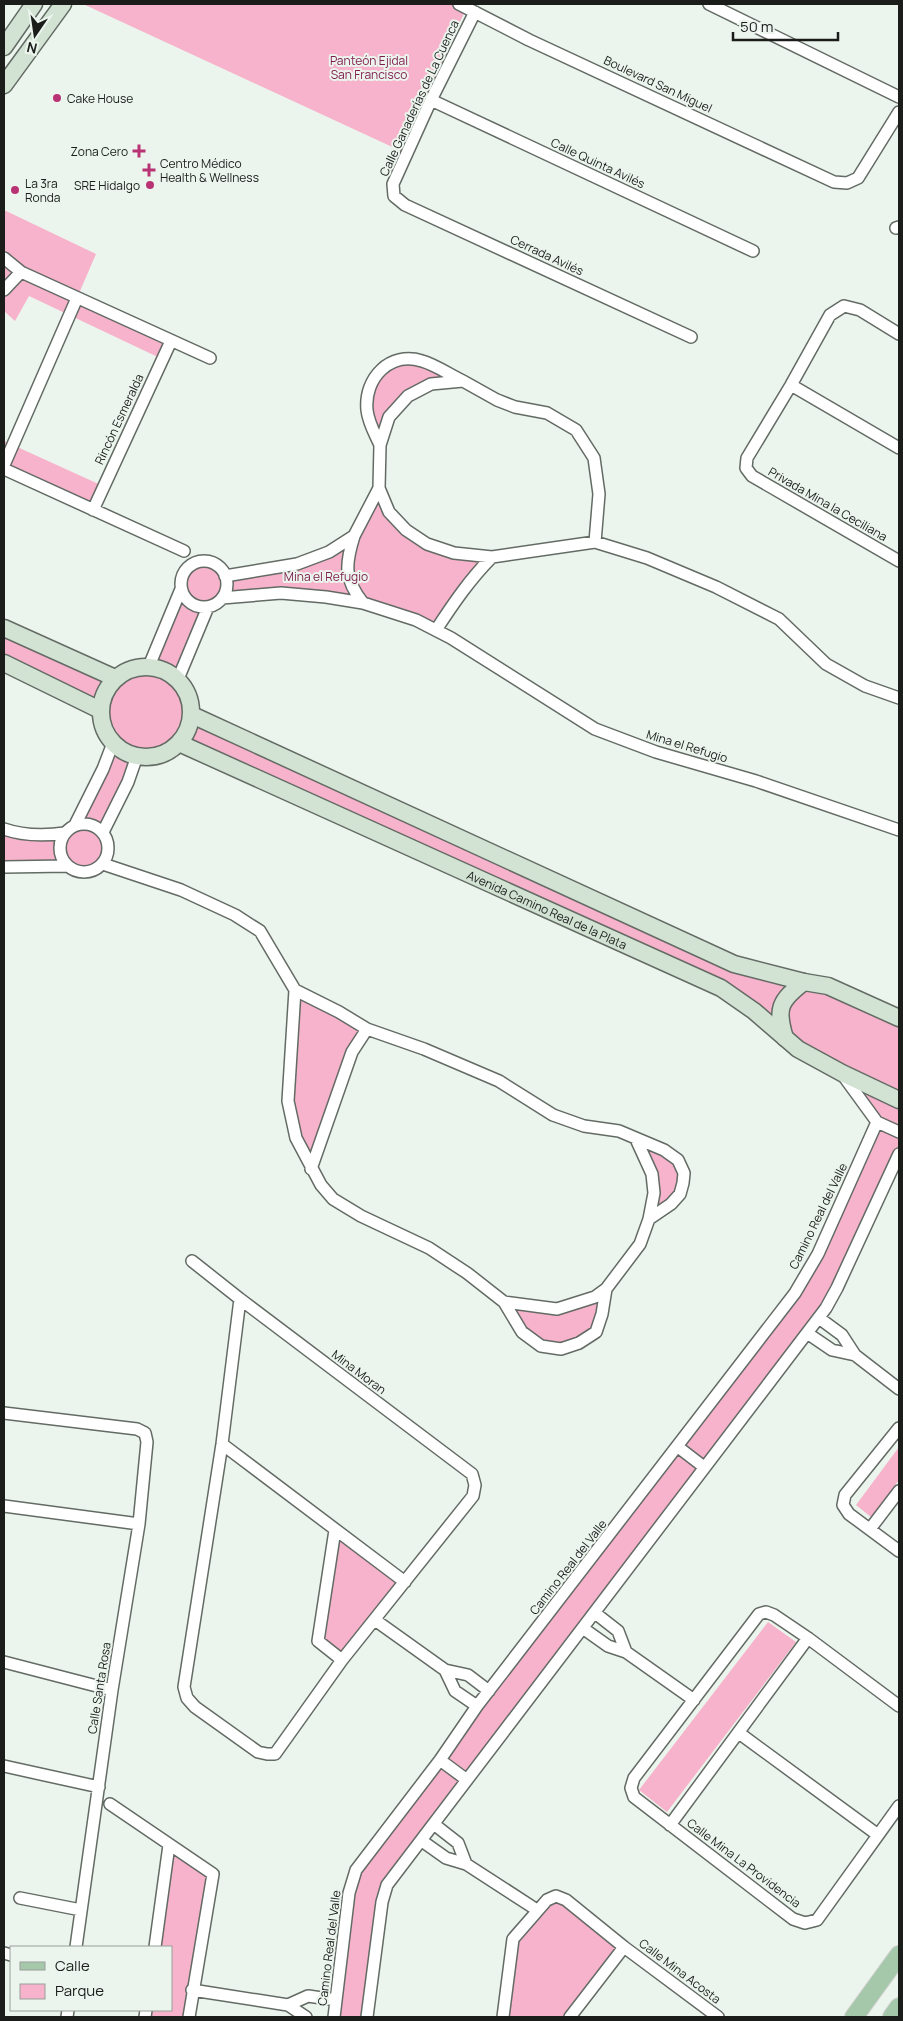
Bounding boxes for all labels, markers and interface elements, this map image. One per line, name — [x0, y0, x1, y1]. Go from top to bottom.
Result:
north arrow — [10, 10, 60, 60]
scale bar — [733, 10, 838, 42]
text: 50 m — [740, 16, 774, 37]
street label: Calle Ganaderías de La Cuenca — [375, 17, 463, 179]
text: N — [25, 38, 39, 59]
street label: Boulevard San Miguel — [601, 51, 715, 117]
park label: Panteón Ejidal San Francisco — [330, 52, 408, 83]
place label: Cake House — [67, 90, 133, 107]
marker: Cake House — [51, 92, 63, 104]
street label: Calle Quinta Avilés — [548, 134, 648, 192]
place label: Zona Cero — [70, 143, 128, 160]
marker: Zona Cero — [132, 144, 146, 158]
place label: Centro Médico Health & Wellness — [160, 155, 259, 186]
marker: Centro Médico Health & Wellness — [142, 163, 156, 177]
place label: La 3ra Ronda — [25, 175, 61, 206]
place label: SRE Hidalgo — [74, 177, 140, 194]
marker: SRE Hidalgo — [144, 179, 156, 191]
marker: La 3ra Ronda — [9, 184, 21, 196]
street label: Cerrada Avilés — [508, 231, 586, 279]
street label: Rincón Esmeralda — [91, 371, 147, 467]
street label: Privada Mina la Ceciliana — [765, 463, 891, 545]
park label: Mina el Refugio — [284, 568, 368, 585]
street label: Mina el Refugio — [644, 726, 730, 766]
street label: Avenida Camino Real de la Plata — [464, 866, 630, 953]
street label: Camino Real del Valle — [785, 1160, 851, 1272]
street label: Mina Moran — [328, 1346, 390, 1398]
street label: Camino Real del Valle — [525, 1516, 611, 1618]
street label: Calle Santa Rosa — [83, 1641, 115, 1735]
street label: Calle Mina La Providencia — [683, 1814, 805, 1912]
street label: Camino Real del Valle — [313, 1889, 345, 2007]
street label: Calle Mina Acosta — [636, 1935, 724, 2007]
legend — [10, 1946, 172, 2011]
text: Calle — [55, 1955, 90, 1976]
text: Parque — [55, 1980, 104, 2001]

